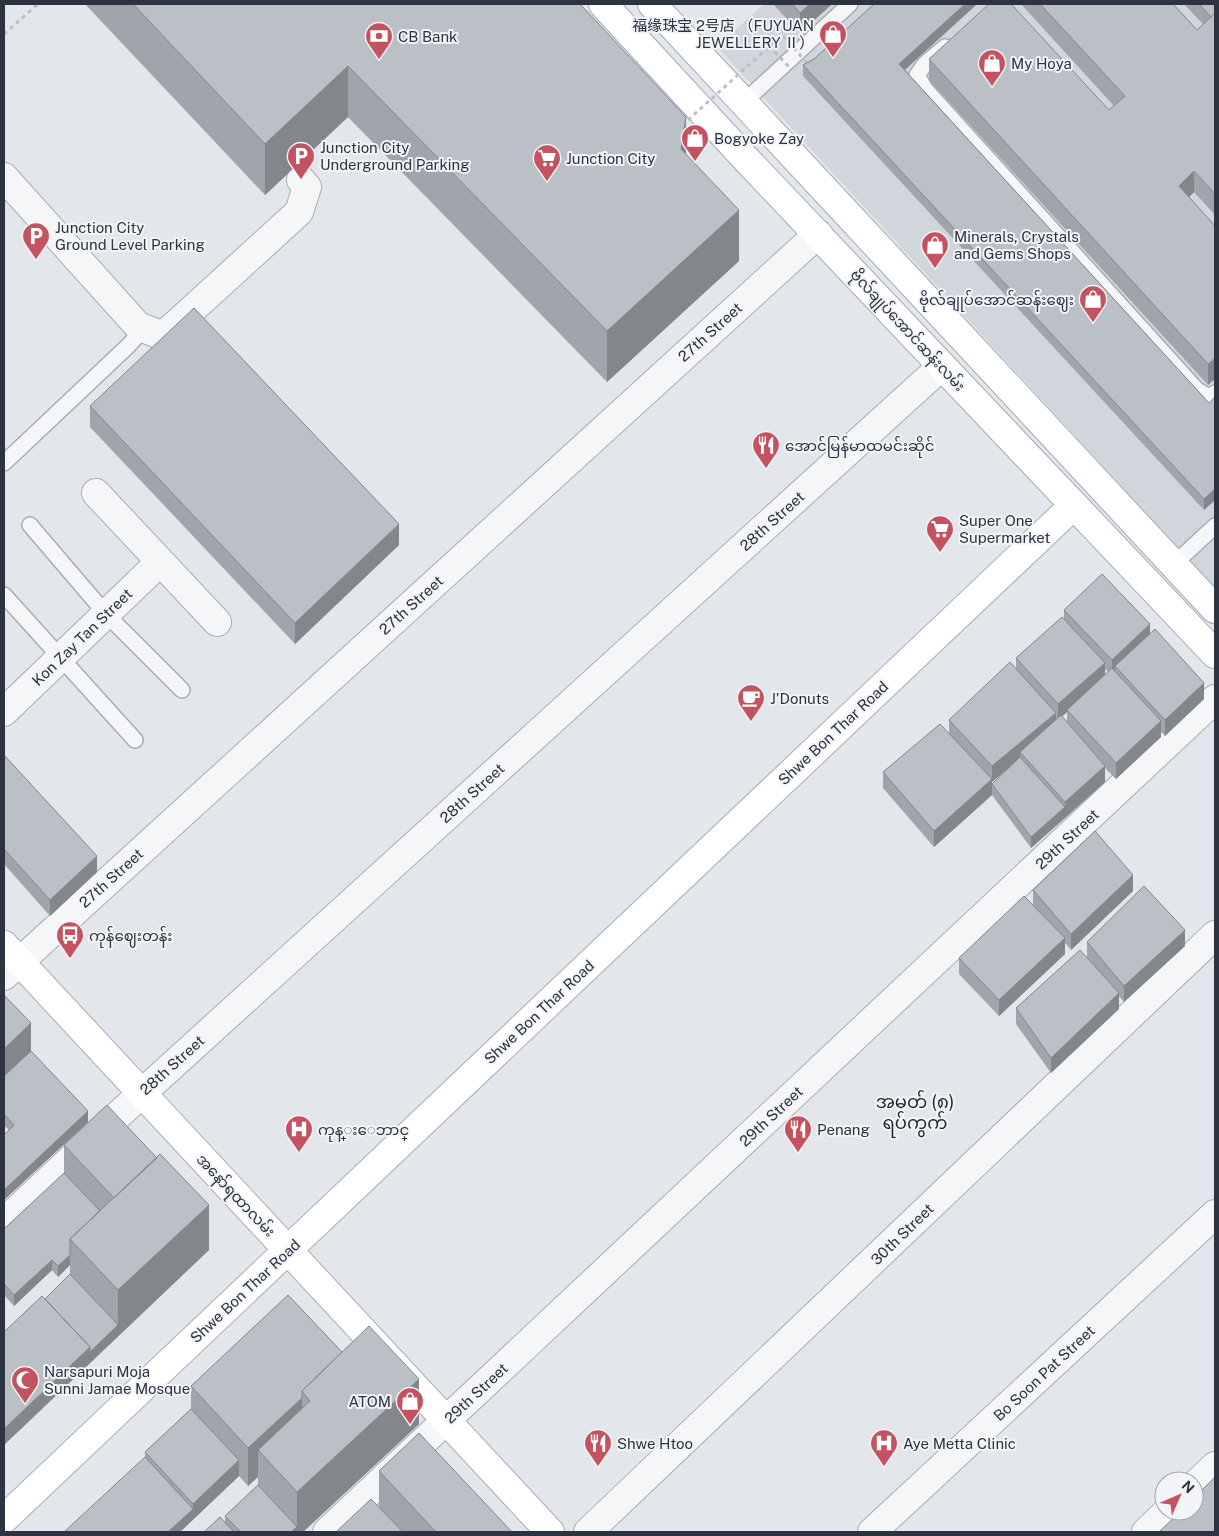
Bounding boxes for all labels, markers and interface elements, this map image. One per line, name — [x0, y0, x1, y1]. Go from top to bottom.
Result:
place label: 福缘珠宝 2号店 （FUYUAN JEWELLERY Ⅱ） — [632, 17, 814, 51]
shop icon: 福缘珠宝 2号店 （FUYUAN JEWELLERY Ⅱ） — [818, 19, 848, 58]
bank icon: CB Bank — [364, 21, 394, 60]
place label: CB Bank — [398, 28, 457, 45]
shop icon: My Hoya — [977, 48, 1007, 87]
place label: My Hoya — [1011, 55, 1072, 72]
shop icon: Bogyoke Zay — [680, 123, 710, 162]
place label: Bogyoke Zay — [714, 130, 804, 147]
place label: Junction City Underground Parking — [320, 139, 470, 173]
parking icon: Junction City Underground Parking — [286, 141, 316, 180]
supermarket icon: Junction City — [532, 143, 562, 182]
place label: Junction City — [566, 150, 655, 167]
place label: Junction City Ground Level Parking — [55, 219, 205, 253]
parking icon: Junction City Ground Level Parking — [21, 221, 51, 260]
place label: Minerals, Crystals and Gems Shops — [954, 228, 1079, 262]
shop icon: Minerals, Crystals and Gems Shops — [920, 230, 950, 269]
street label: ဗိုလ်ချုပ်အောင်ဆန်းလမ်း — [844, 265, 969, 397]
shop icon: ဗိုလ်ချုပ်အောင်ဆန်းဈေး — [1078, 284, 1108, 323]
place label: ဗိုလ်ချုပ်အောင်ဆန်းဈေး — [919, 290, 1074, 312]
street label: 27th Street — [675, 299, 745, 365]
restaurant icon: အောင်မြန်မာထမင်းဆိုင် — [751, 430, 781, 469]
place label: အောင်မြန်မာထမင်းဆိုင် — [785, 436, 935, 458]
street label: 28th Street — [736, 488, 808, 554]
place label: Super One Supermarket — [959, 512, 1050, 546]
supermarket icon: Super One Supermarket — [925, 514, 955, 553]
street label: 27th Street — [376, 572, 446, 638]
street label: Kon Zay Tan Street — [29, 585, 136, 689]
street label: Shwe Bon Thar Road — [775, 678, 891, 788]
cafe icon: J'Donuts — [736, 683, 766, 722]
place label: J'Donuts — [770, 690, 829, 707]
street label: 28th Street — [436, 760, 508, 826]
street label: 29th Street — [1032, 805, 1102, 873]
street label: 27th Street — [76, 845, 146, 911]
bus stop icon: ကုန်ဈေးတန်း — [55, 920, 85, 959]
place label: ကုန်ဈေးတန်း — [89, 926, 173, 948]
street label: Shwe Bon Thar Road — [481, 957, 597, 1067]
street label: 28th Street — [136, 1032, 208, 1098]
street label: 29th Street — [736, 1082, 806, 1150]
district label: အမှတ် (၈) ရပ်ကွက် — [876, 1089, 954, 1138]
hospital icon: ကုန္းေဘာင္ — [284, 1114, 314, 1153]
restaurant icon: Penang — [783, 1114, 813, 1153]
place label: ကုန္းေဘာင္ — [318, 1121, 409, 1142]
place label: Penang — [817, 1121, 870, 1138]
street label: အနော်ရထာလမ်း — [190, 1149, 279, 1243]
street label: 30th Street — [867, 1200, 937, 1268]
street label: Shwe Bon Thar Road — [187, 1236, 303, 1346]
street label: Bo Soon Pat Street — [990, 1322, 1098, 1424]
street label: 29th Street — [441, 1359, 511, 1427]
place label: Narsapuri Moja Sunni Jamae Mosque — [44, 1363, 190, 1397]
mosque icon: Narsapuri Moja Sunni Jamae Mosque — [10, 1365, 40, 1404]
shop icon: ATOM — [395, 1386, 425, 1425]
place label: ATOM — [349, 1393, 391, 1410]
restaurant icon: Shwe Htoo — [583, 1428, 613, 1467]
hospital icon: Aye Metta Clinic — [869, 1428, 899, 1467]
place label: Shwe Htoo — [617, 1435, 693, 1452]
place label: Aye Metta Clinic — [903, 1435, 1016, 1452]
north arrow — [1154, 1471, 1204, 1521]
text: N — [1179, 1477, 1198, 1496]

